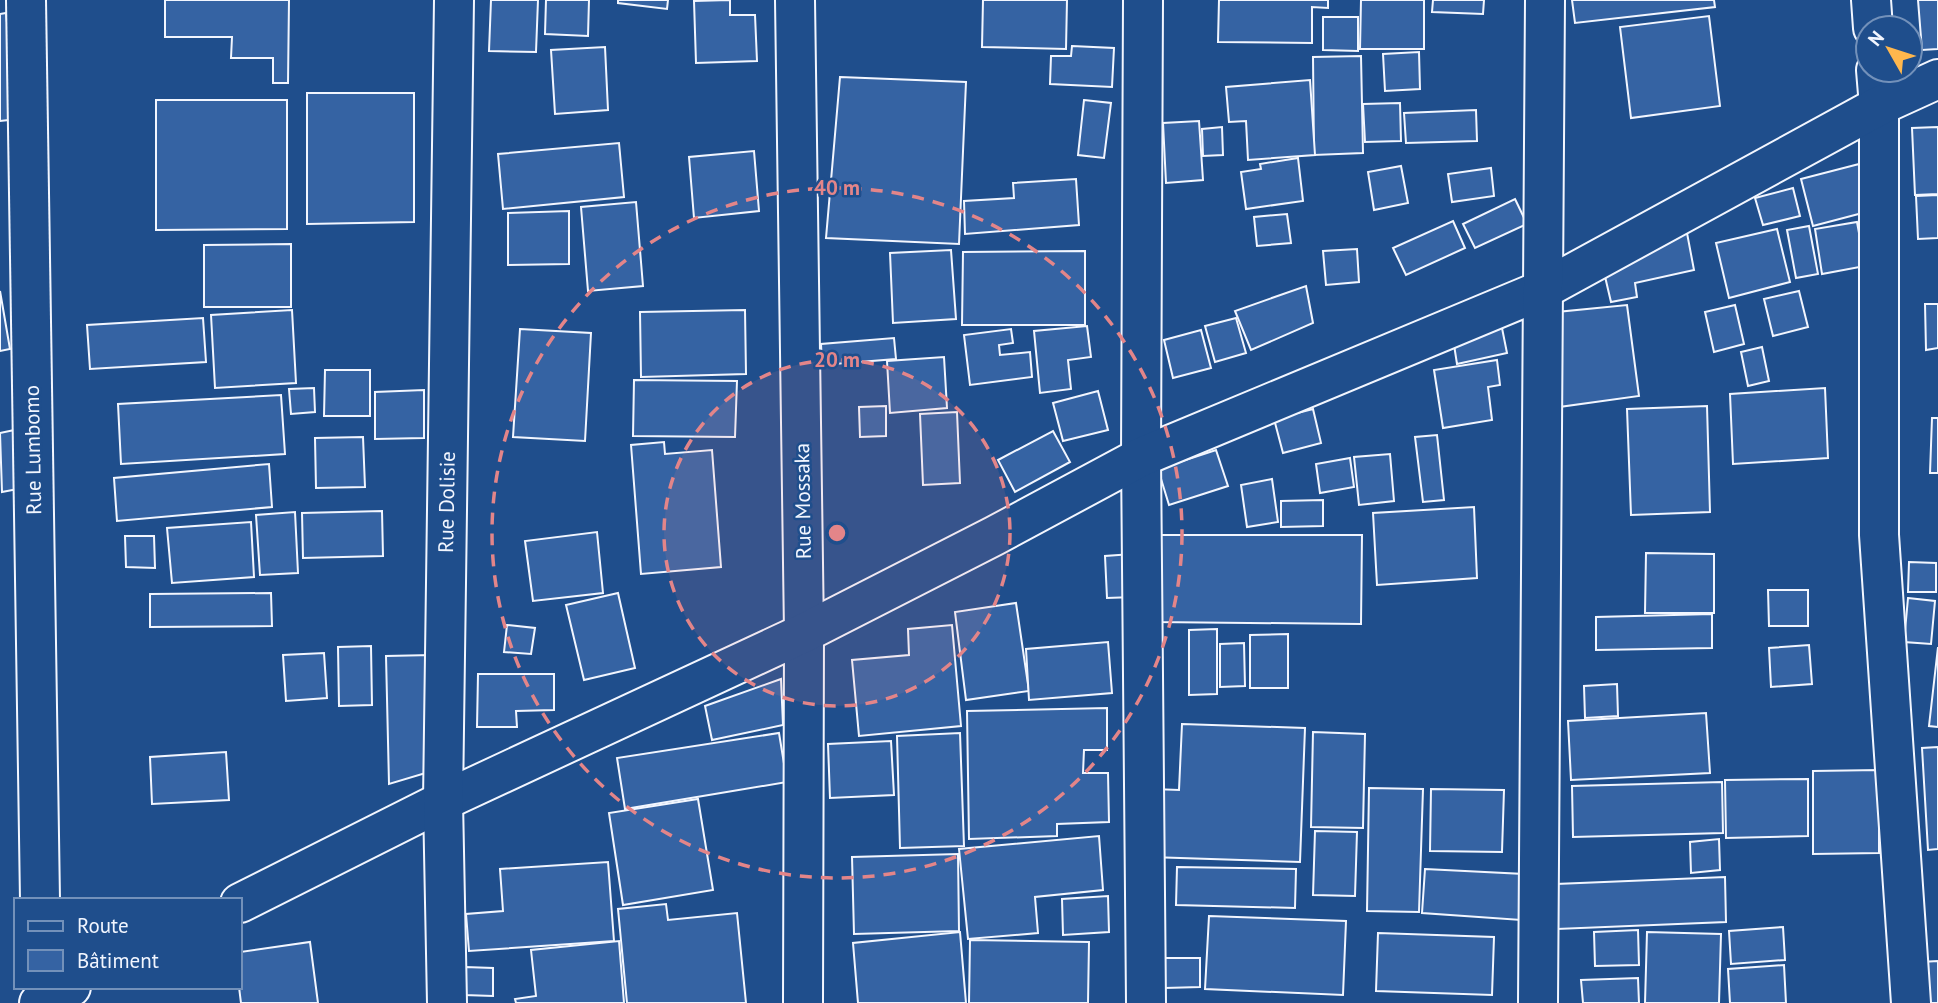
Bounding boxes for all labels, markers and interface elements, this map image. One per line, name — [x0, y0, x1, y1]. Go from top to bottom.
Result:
north arrow — [1854, 14, 1924, 84]
text: N — [1863, 26, 1889, 51]
text: 40 m — [814, 174, 860, 201]
text: 20 m — [814, 346, 860, 373]
street label: Rue Lumbomo — [18, 385, 47, 515]
street label: Rue Mossaka — [788, 443, 817, 559]
street label: Rue Dolisie — [432, 451, 461, 553]
centre of rings — [825, 521, 849, 545]
legend — [14, 898, 242, 989]
text: Route — [77, 912, 129, 939]
text: Bâtiment — [77, 947, 159, 974]

